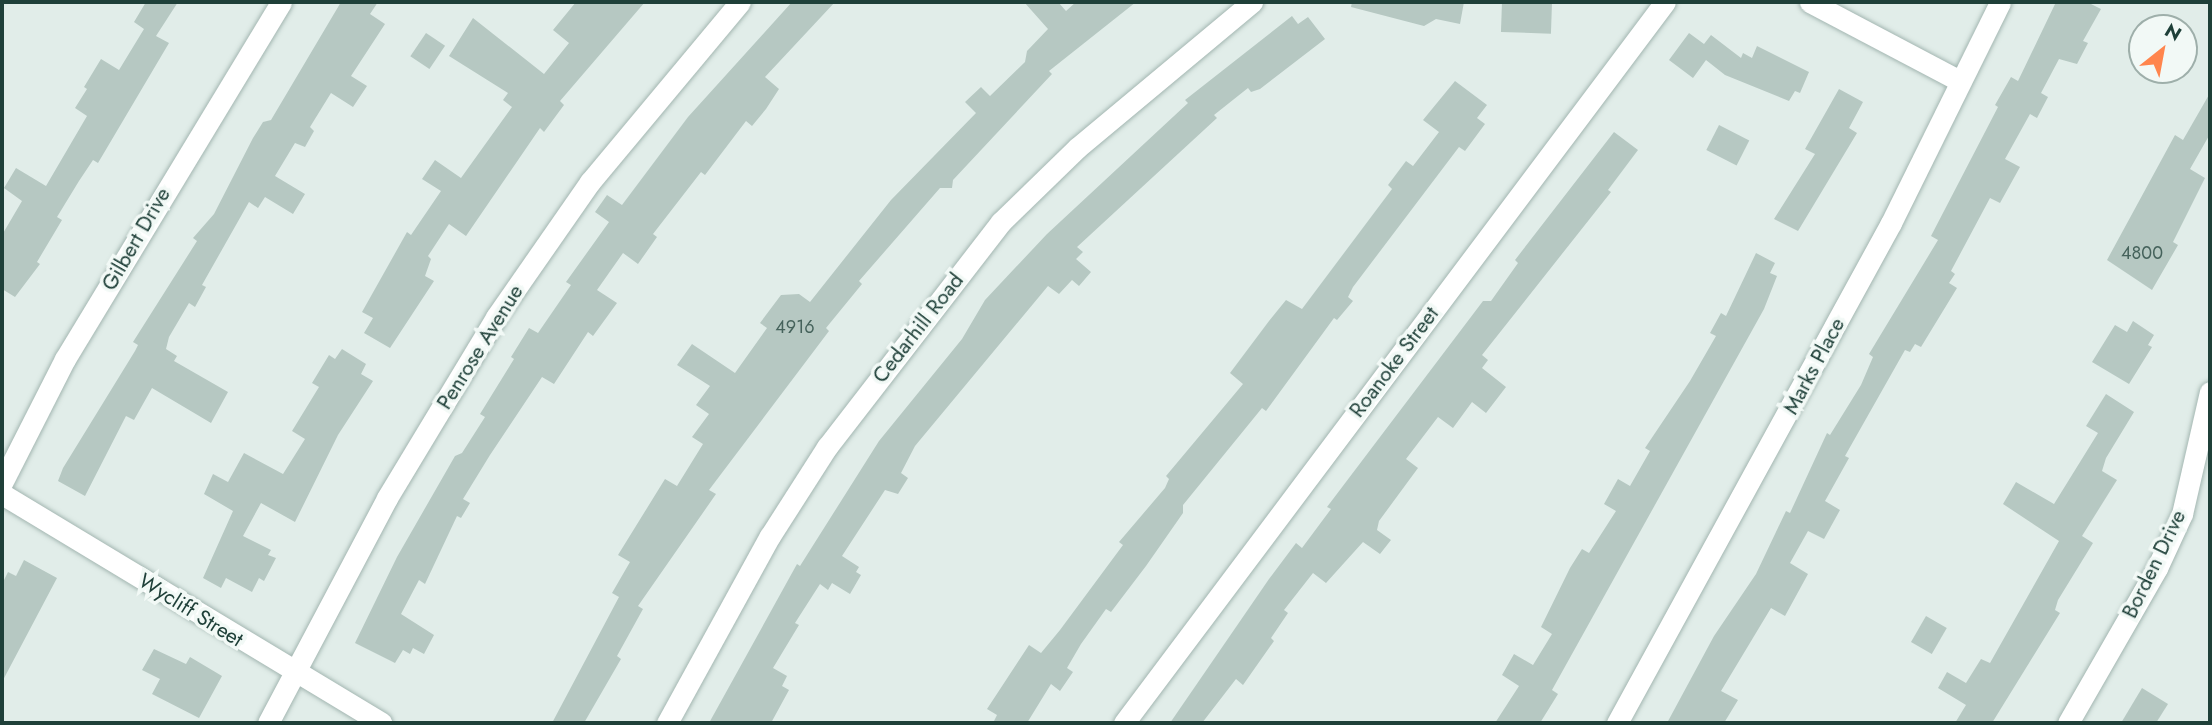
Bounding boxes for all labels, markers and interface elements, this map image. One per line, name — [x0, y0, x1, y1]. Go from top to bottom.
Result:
north arrow — [2128, 14, 2198, 84]
text: N — [2160, 17, 2186, 48]
street label: Gilbert Drive — [96, 183, 176, 295]
house number: 4800 — [2121, 242, 2163, 264]
street label: Cedarhill Road — [867, 268, 969, 388]
street label: Penrose Avenue — [432, 280, 528, 414]
street label: Roanoke Street — [1344, 302, 1444, 422]
street label: Marks Place — [1778, 313, 1850, 419]
house number: 4916 — [775, 316, 815, 338]
street label: Borden Drive — [2117, 506, 2191, 622]
street label: Wycliff Street — [134, 568, 248, 652]

